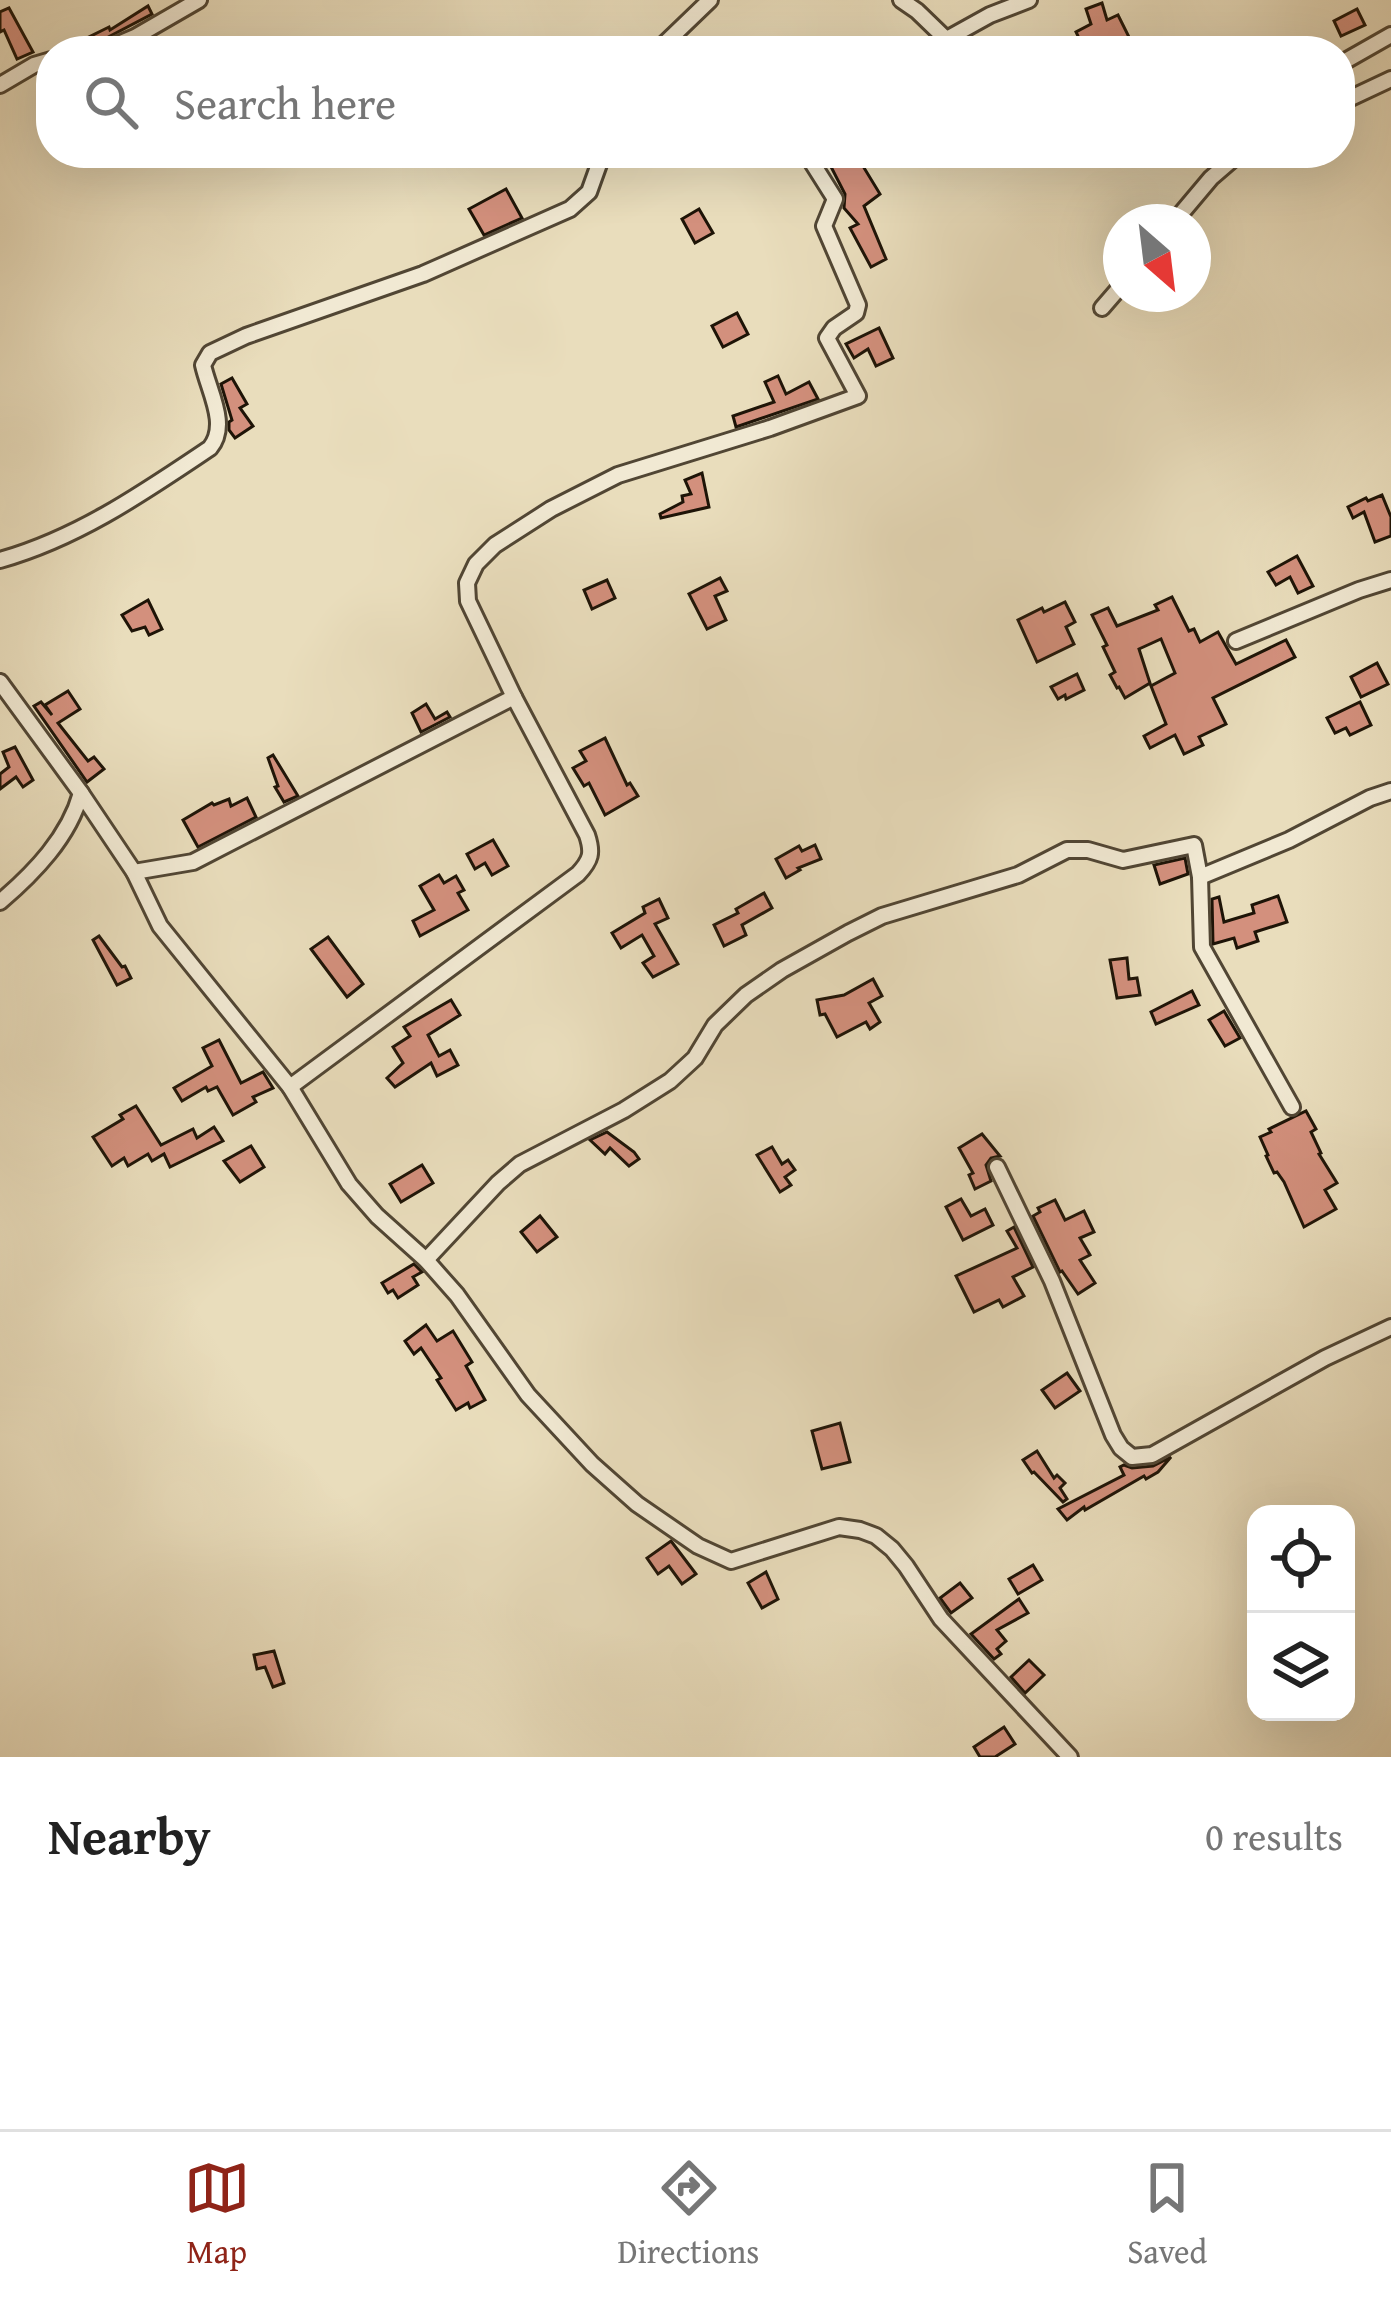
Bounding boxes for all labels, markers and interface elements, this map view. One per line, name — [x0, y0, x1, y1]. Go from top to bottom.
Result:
search box — [36, 36, 1355, 168]
icon: search — [78, 69, 144, 135]
text: Search here — [174, 70, 396, 135]
north arrow — [1103, 204, 1211, 312]
map controls — [1247, 1505, 1355, 1721]
button: locate — [1247, 1505, 1355, 1613]
button: layers — [1247, 1613, 1355, 1721]
text: Nearby — [48, 1798, 211, 1873]
text: 0 results — [1205, 1807, 1343, 1864]
tab: Map — [184, 2155, 250, 2275]
tab: Directions — [618, 2155, 759, 2275]
tab: Saved — [1127, 2155, 1207, 2275]

